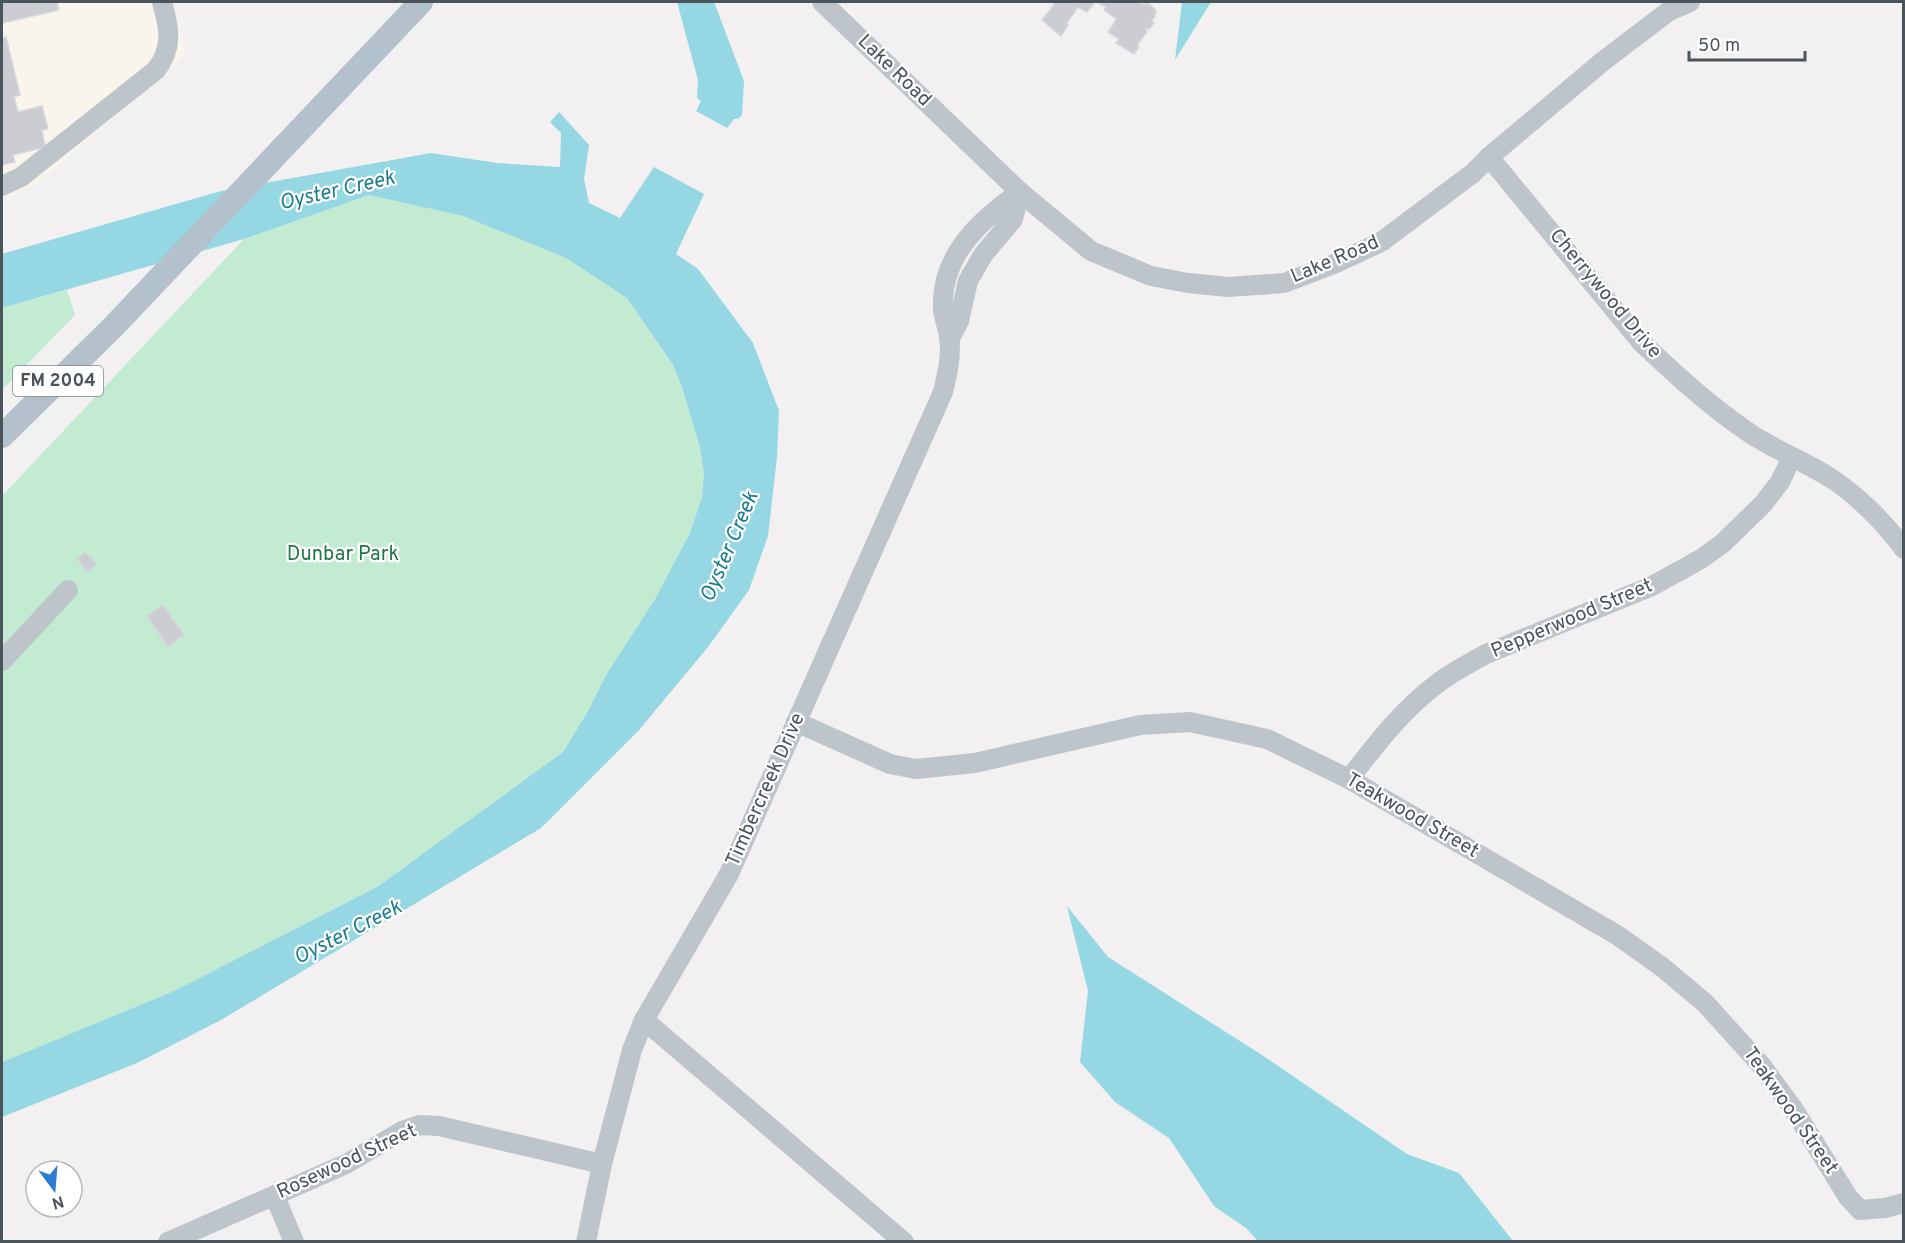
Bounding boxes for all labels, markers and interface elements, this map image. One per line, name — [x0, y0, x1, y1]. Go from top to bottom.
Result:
scale bar — [1689, 24, 1804, 62]
street label: Lake Road — [851, 29, 937, 113]
text: 50 m — [1698, 35, 1740, 58]
water label: Oyster Creek — [277, 165, 398, 217]
street label: Cherrywood Drive — [1543, 224, 1667, 364]
street label: Lake Road — [1287, 230, 1383, 290]
road number: FM 2004 — [13, 366, 103, 396]
water label: Oyster Creek — [695, 487, 766, 606]
park label: Dunbar Park — [287, 542, 399, 568]
street label: Pepperwood Street — [1487, 573, 1657, 665]
street label: Timbercreek Drive — [720, 709, 812, 871]
street label: Teakwood Street — [1341, 767, 1483, 865]
water label: Oyster Creek — [289, 894, 407, 972]
street label: Teakwood Street — [1736, 1042, 1844, 1180]
street label: Rosewood Street — [273, 1118, 421, 1206]
north arrow — [24, 1159, 84, 1219]
text: N — [49, 1190, 66, 1213]

